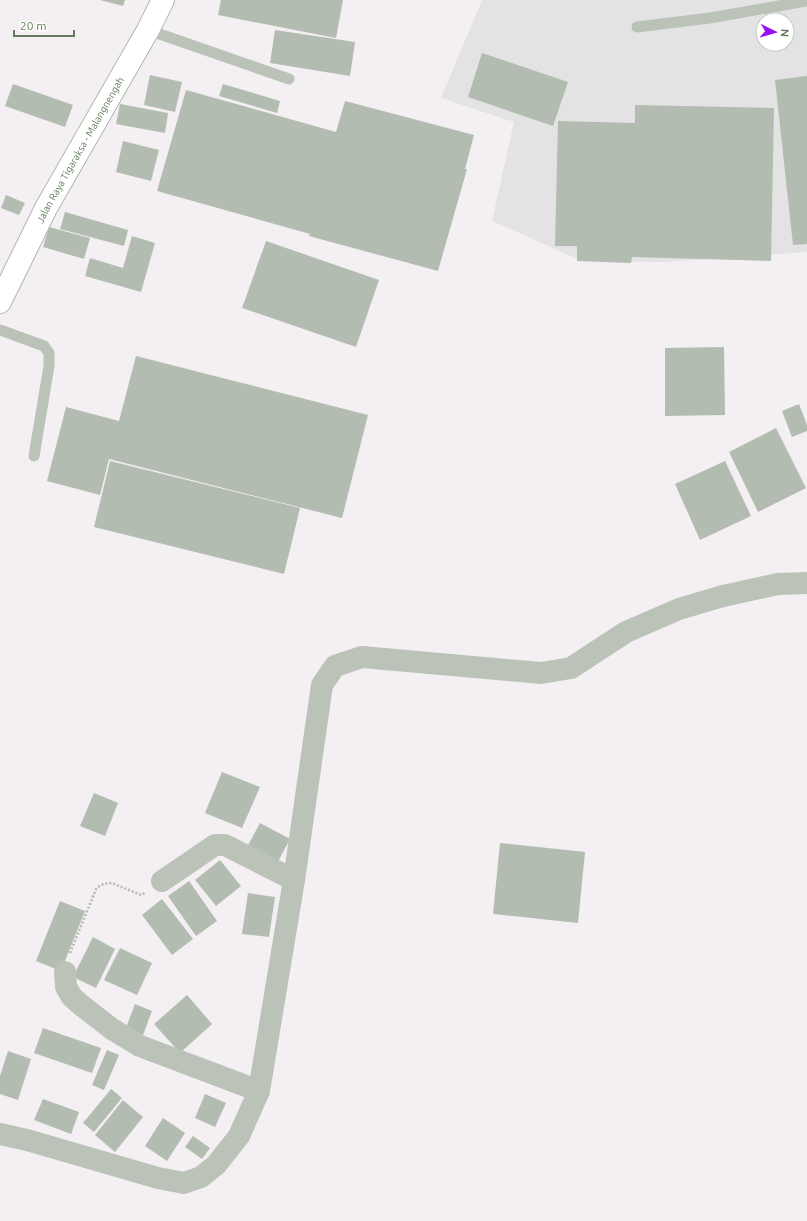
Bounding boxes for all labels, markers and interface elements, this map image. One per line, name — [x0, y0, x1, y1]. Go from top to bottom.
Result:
scale bar — [14, 12, 74, 38]
north arrow — [755, 12, 795, 52]
text: 20 m — [20, 19, 47, 32]
text: N — [779, 28, 791, 37]
street label: Jalan Raya Tigaraksa - Malangnengah — [34, 75, 126, 225]

